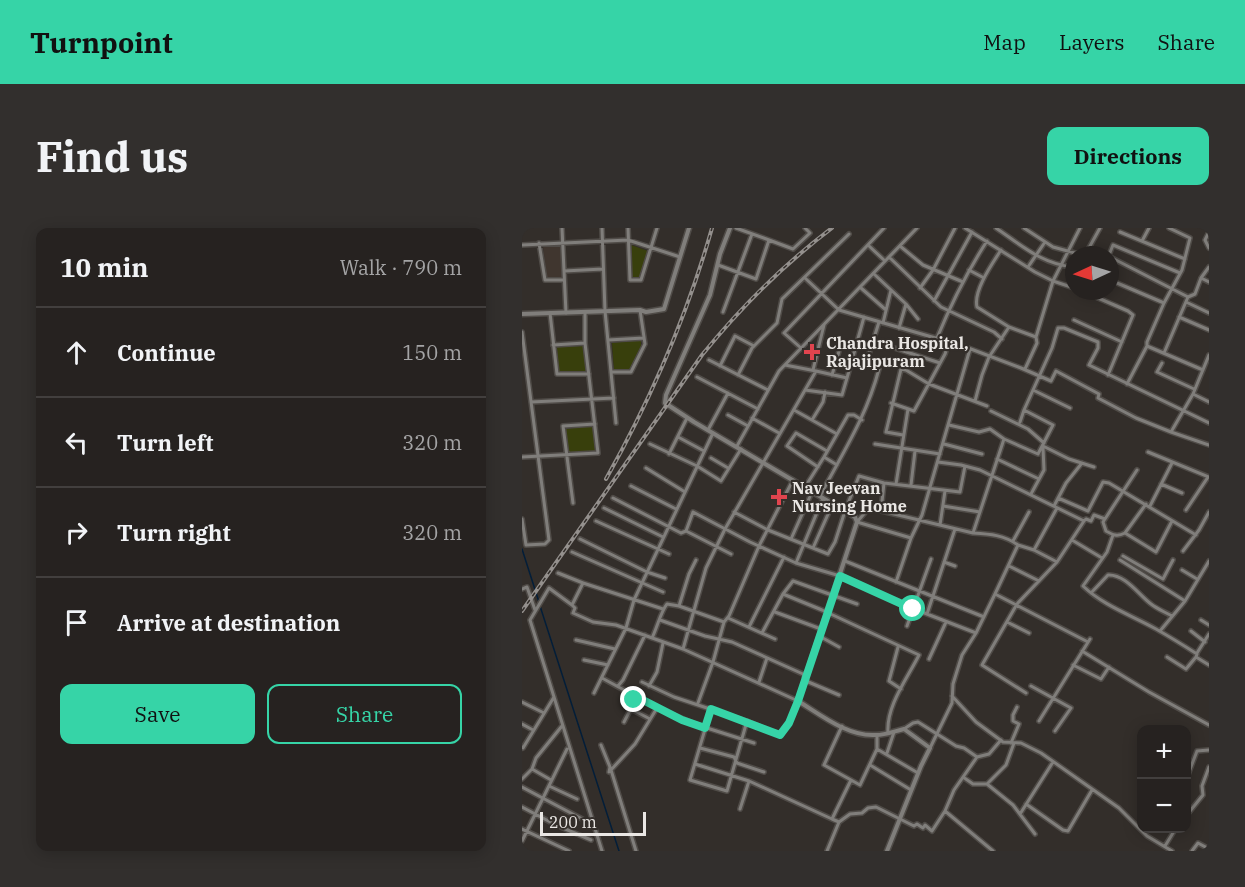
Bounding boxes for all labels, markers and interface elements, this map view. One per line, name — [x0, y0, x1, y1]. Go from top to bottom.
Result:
text: Turnpoint — [30, 24, 173, 61]
text: Map — [983, 28, 1026, 56]
text: Layers — [1059, 28, 1125, 56]
text: Share — [1158, 28, 1215, 56]
button: Directions — [1047, 127, 1209, 185]
text: Find us — [36, 129, 188, 184]
north arrow — [1065, 246, 1119, 300]
text: 10 min — [60, 250, 148, 284]
text: Walk · 790 m — [340, 254, 462, 281]
place label: Chandra Hospital, Rajajipuram — [826, 333, 969, 371]
icon: ahead — [60, 336, 93, 369]
text: Continue — [117, 338, 216, 367]
text: 150 m — [402, 339, 462, 366]
marker: Chandra Hospital, Rajajipuram — [803, 343, 821, 361]
icon: left — [60, 426, 93, 459]
text: Turn left — [117, 428, 213, 457]
text: 320 m — [402, 429, 462, 456]
place label: Nav Jeevan Nursing Home — [792, 478, 907, 516]
marker: Nav Jeevan Nursing Home — [770, 488, 788, 506]
icon: right — [60, 516, 93, 549]
text: Turn right — [117, 518, 231, 547]
text: 320 m — [402, 519, 462, 546]
route start — [899, 595, 925, 621]
icon: arrive — [60, 606, 93, 639]
text: Arrive at destination — [117, 608, 340, 637]
button: Save — [60, 684, 255, 744]
button: Share — [267, 684, 462, 744]
route end — [620, 686, 646, 712]
map controls — [1137, 725, 1191, 833]
button: + — [1137, 725, 1191, 779]
button: − — [1137, 779, 1191, 833]
scale bar — [540, 809, 646, 836]
text: 200 m — [549, 812, 597, 832]

